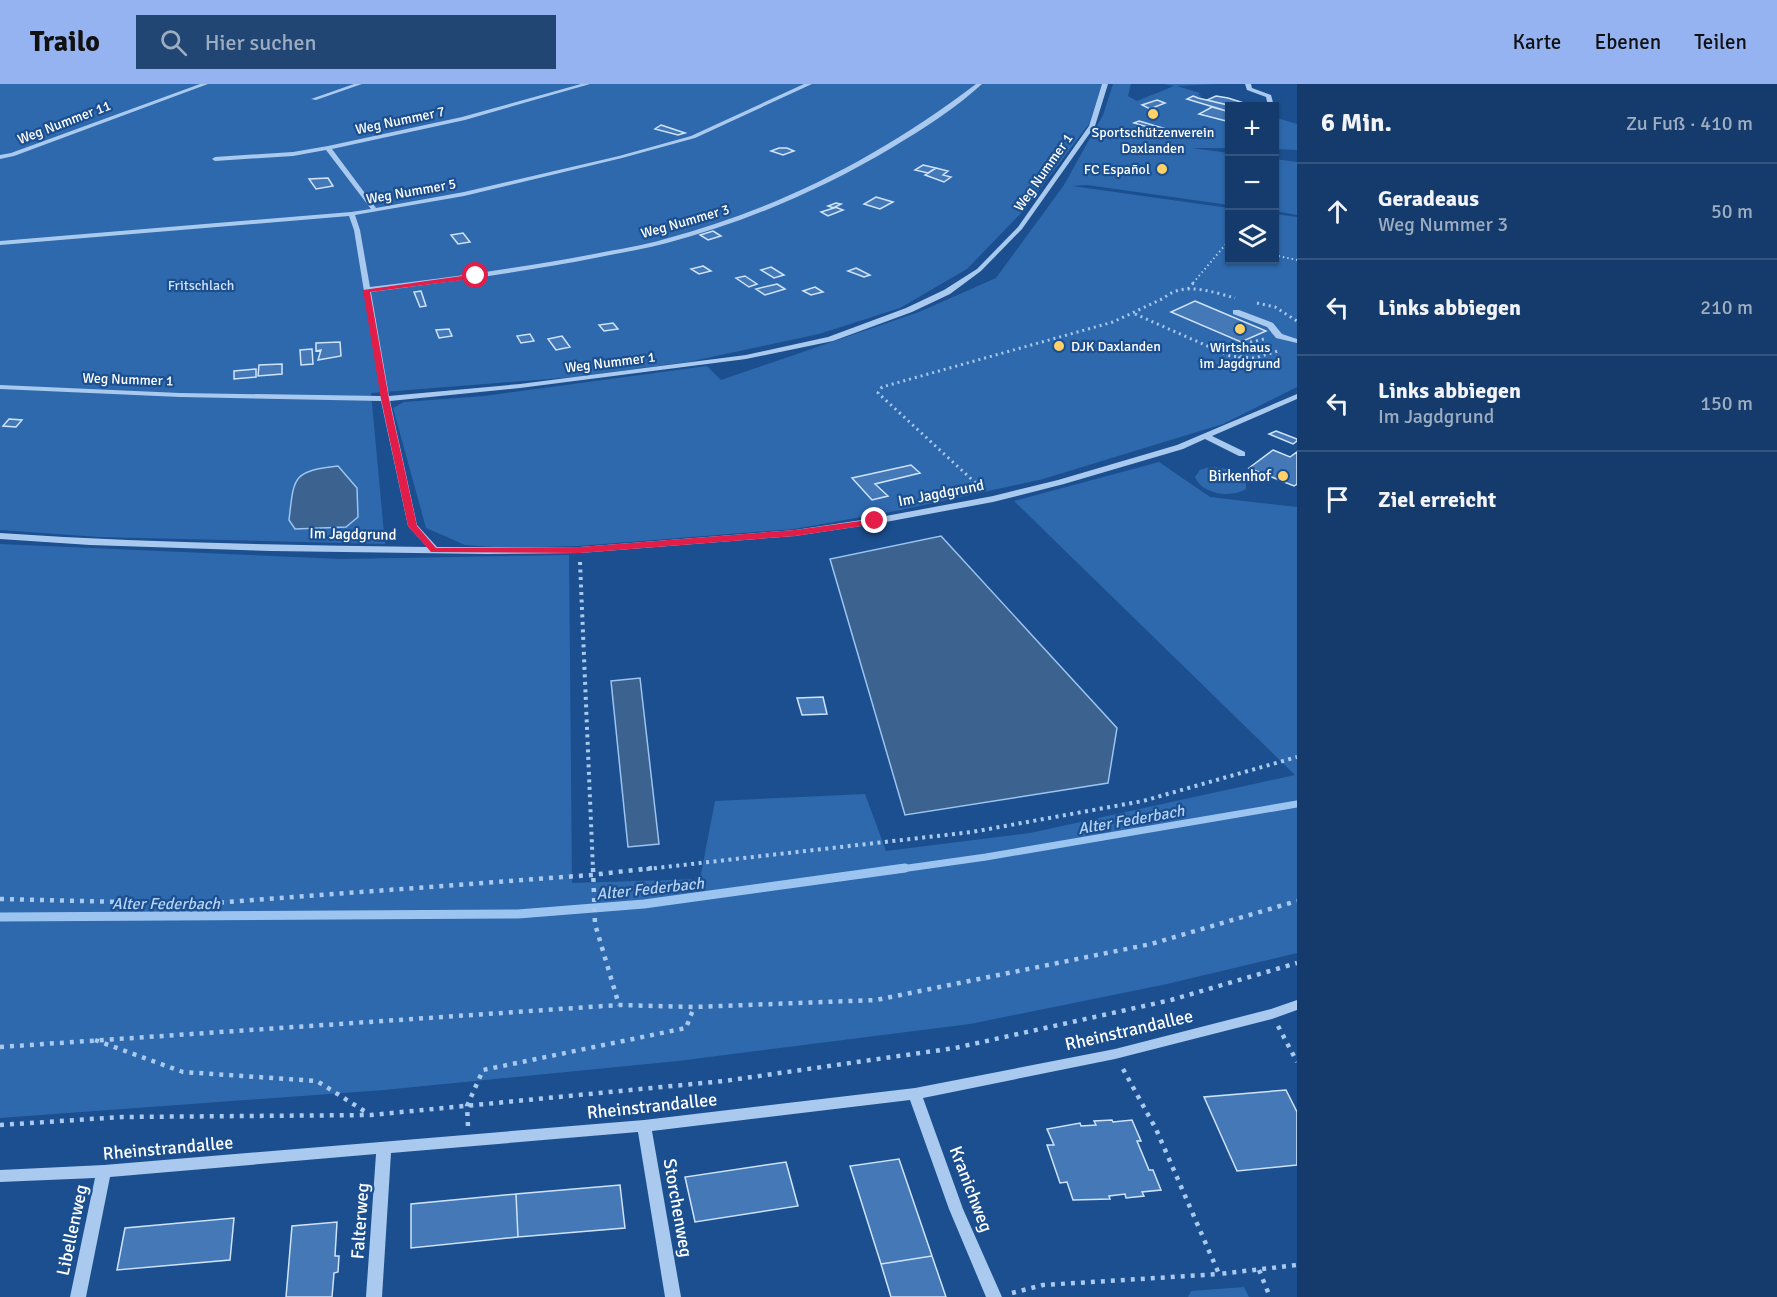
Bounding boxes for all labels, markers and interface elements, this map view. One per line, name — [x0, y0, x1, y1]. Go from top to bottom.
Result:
search box — [136, 15, 556, 69]
text: Trailo — [30, 25, 100, 59]
icon: search — [157, 26, 190, 59]
text: Hier suchen — [205, 29, 317, 56]
text: Karte — [1512, 29, 1561, 55]
text: Ebenen — [1594, 29, 1661, 55]
text: Teilen — [1694, 29, 1747, 55]
street label: Weg Nummer 11 — [15, 97, 113, 148]
map controls — [1225, 102, 1279, 264]
button: + — [1225, 102, 1279, 156]
street label: Weg Nummer 7 — [354, 103, 446, 138]
marker: Sportschützenverein Daxlanden — [1146, 107, 1160, 121]
text: 6 Min. — [1321, 107, 1392, 139]
text: Zu Fuß · 410 m — [1626, 111, 1753, 136]
place label: Sportschützenverein Daxlanden — [1092, 124, 1214, 157]
street label: Weg Nummer 1 — [1010, 130, 1077, 214]
button: − — [1225, 156, 1279, 210]
place label: FC Español — [1084, 161, 1150, 178]
marker: FC Español — [1155, 162, 1169, 176]
street label: Weg Nummer 5 — [365, 175, 457, 208]
text: Geradeaus — [1378, 185, 1479, 212]
icon: ahead — [1321, 195, 1354, 228]
text: 50 m — [1711, 199, 1753, 224]
street label: Weg Nummer 3 — [639, 201, 731, 242]
button: layers — [1225, 210, 1279, 264]
text: Weg Nummer 3 — [1378, 212, 1508, 237]
route start — [462, 262, 488, 288]
park label: Fritschlach — [168, 277, 234, 294]
icon: left — [1321, 291, 1354, 324]
text: Links abbiegen — [1378, 294, 1521, 321]
text: 210 m — [1700, 295, 1753, 320]
marker: Wirtshaus im Jagdgrund — [1233, 322, 1247, 336]
place label: DJK Daxlanden — [1071, 338, 1161, 355]
marker: DJK Daxlanden — [1052, 339, 1066, 353]
place label: Wirtshaus im Jagdgrund — [1199, 339, 1281, 372]
street label: Weg Nummer 1 — [564, 349, 656, 376]
street label: Weg Nummer 1 — [82, 369, 174, 390]
text: Links abbiegen — [1378, 377, 1521, 404]
icon: left — [1321, 387, 1354, 420]
text: 150 m — [1700, 391, 1753, 416]
text: Im Jagdgrund — [1378, 404, 1494, 429]
place label: Birkenhof — [1209, 467, 1272, 485]
marker: Birkenhof — [1276, 469, 1290, 483]
street label: Im Jagdgrund — [896, 476, 986, 510]
icon: arrive — [1321, 483, 1354, 516]
text: Ziel erreicht — [1378, 486, 1496, 513]
route end — [861, 507, 887, 533]
street label: Im Jagdgrund — [309, 524, 397, 544]
water label: Alter Federbach — [1076, 801, 1187, 839]
water label: Alter Federbach — [595, 873, 706, 905]
water label: Alter Federbach — [112, 894, 221, 914]
street label: Rheinstrandallee — [1063, 1005, 1195, 1055]
street label: Rheinstrandallee — [586, 1088, 718, 1124]
street label: Rheinstrandallee — [102, 1131, 234, 1165]
street label: Kranichweg — [945, 1143, 997, 1235]
street label: Storchenweg — [658, 1157, 698, 1259]
street label: Libellenweg — [52, 1182, 92, 1278]
street label: Falterweg — [346, 1182, 374, 1260]

